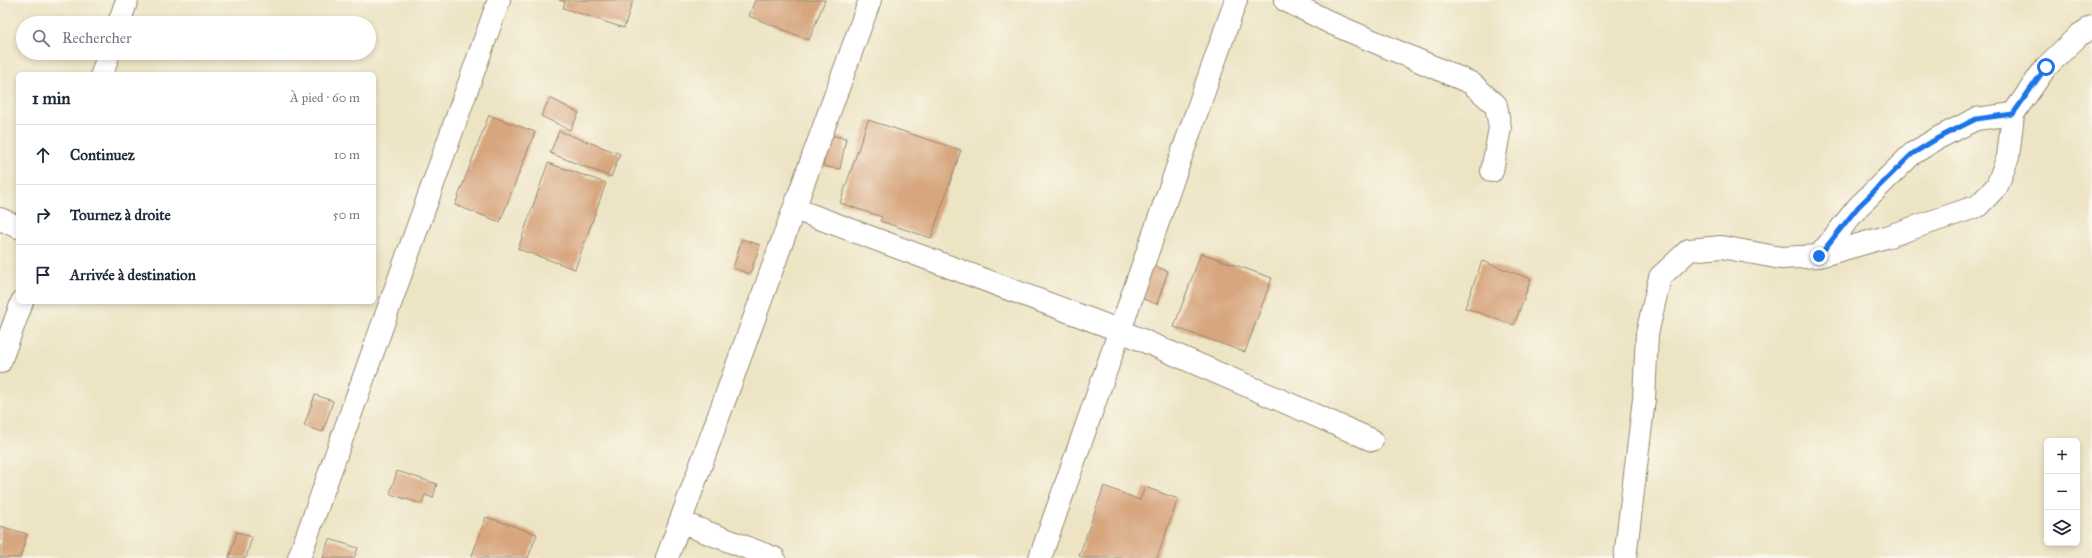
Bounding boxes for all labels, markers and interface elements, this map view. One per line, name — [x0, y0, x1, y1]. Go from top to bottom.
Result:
search box — [16, 16, 376, 60]
icon: search — [30, 27, 52, 49]
text: Rechercher — [62, 29, 132, 47]
route start — [2037, 58, 2055, 76]
text: 1 min — [32, 88, 71, 109]
text: À pied · 60 m — [290, 90, 360, 106]
icon: ahead — [32, 144, 54, 166]
text: Continuez — [70, 146, 135, 164]
text: 10 m — [334, 147, 360, 163]
icon: right — [32, 204, 54, 226]
text: Tournez à droite — [70, 206, 171, 224]
text: 50 m — [333, 207, 360, 223]
route end — [1810, 247, 1828, 265]
icon: arrive — [32, 264, 54, 286]
text: Arrivée à destination — [70, 266, 196, 284]
map controls — [2044, 438, 2080, 546]
button: + — [2044, 438, 2080, 474]
button: − — [2044, 474, 2080, 510]
button: layers — [2044, 510, 2080, 546]

